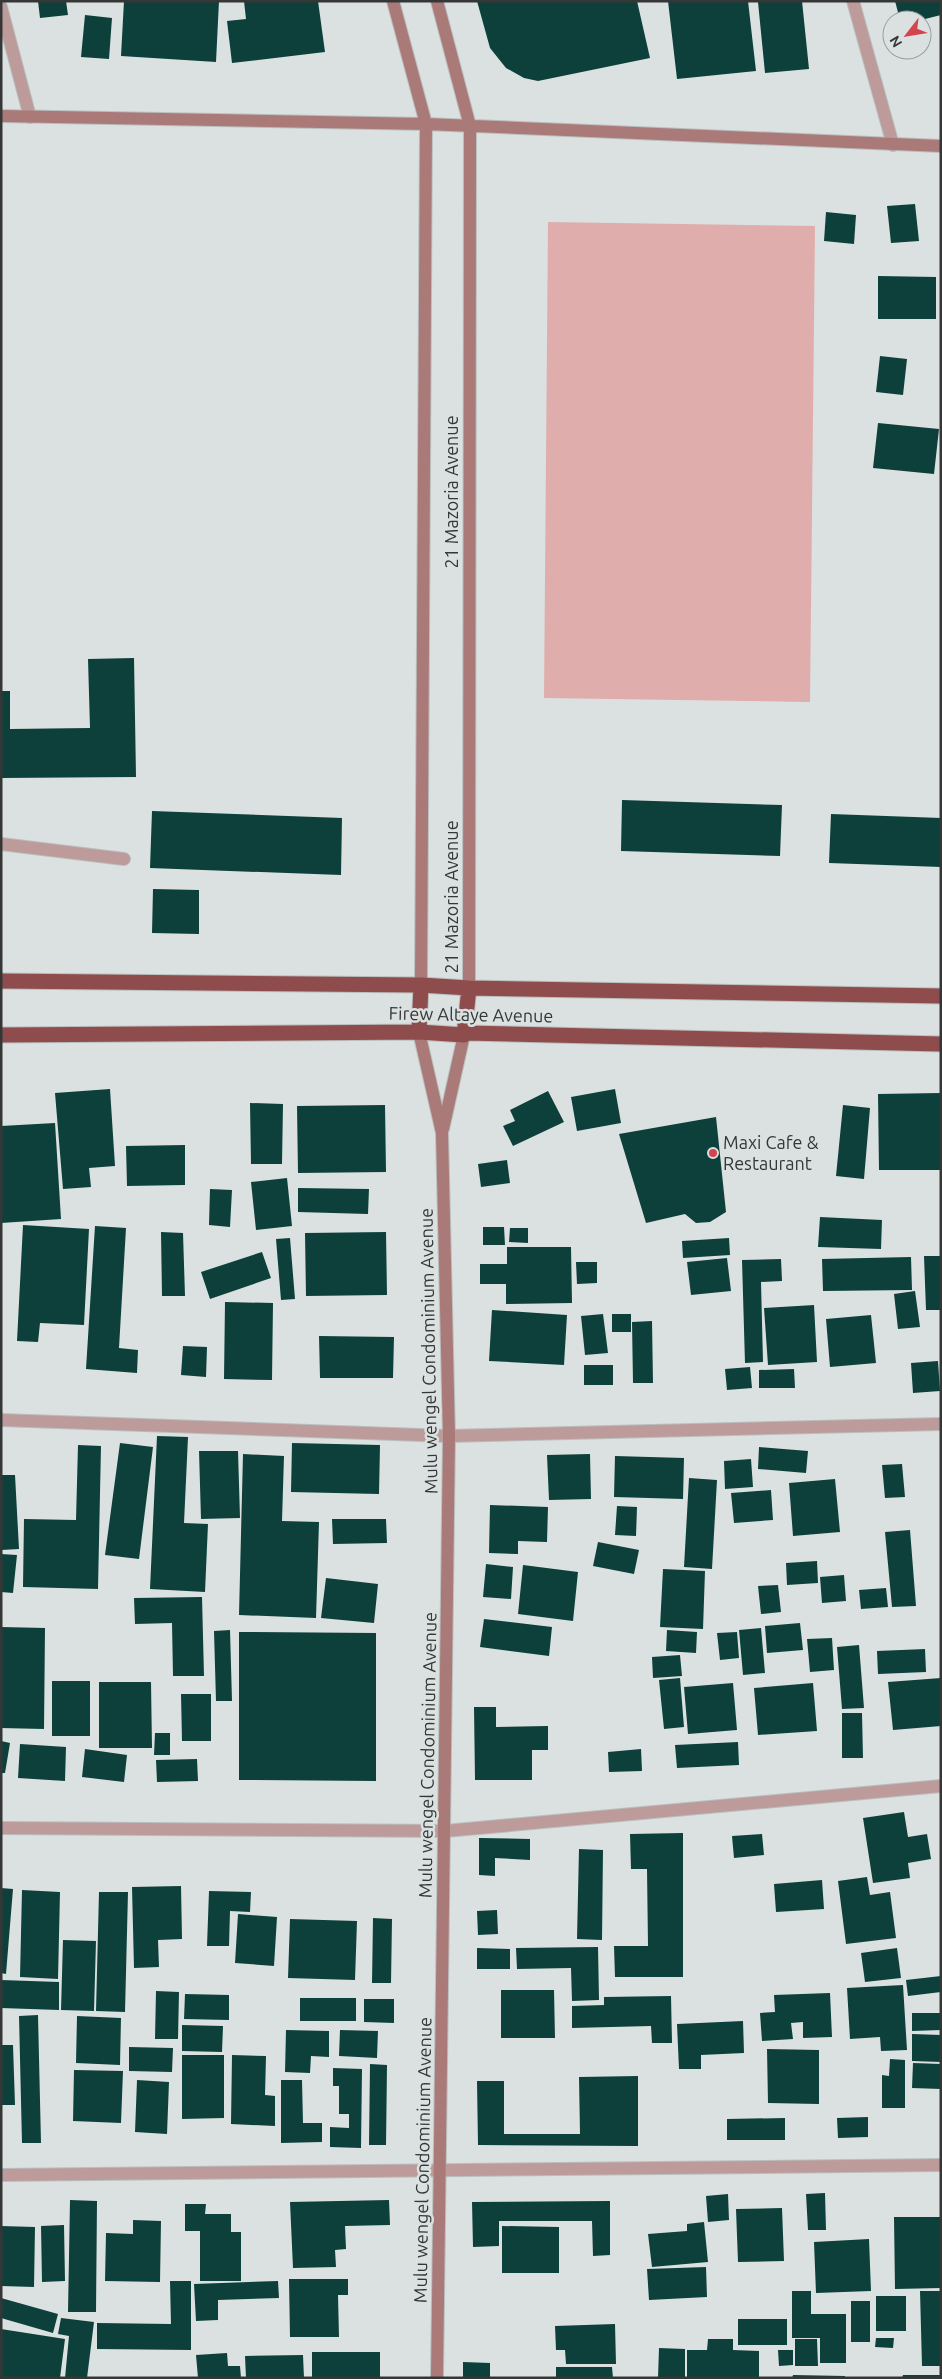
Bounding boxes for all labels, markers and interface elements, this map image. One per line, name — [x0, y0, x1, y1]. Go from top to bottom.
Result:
north arrow — [882, 10, 932, 60]
text: N — [886, 33, 905, 50]
street label: 21 Mazoria Avenue — [441, 415, 461, 569]
street label: 21 Mazoria Avenue — [441, 820, 461, 974]
street label: Firew Altaye Avenue — [389, 1003, 554, 1025]
place label: Maxi Cafe & Restaurant — [723, 1132, 819, 1173]
marker: Maxi Cafe & Restaurant — [707, 1147, 719, 1159]
street label: Mulu wengel Condominium Avenue — [416, 1208, 440, 1494]
street label: Mulu wengel Condominium Avenue — [415, 1612, 439, 1898]
street label: Mulu wengel Condominium Avenue — [410, 2017, 434, 2303]

